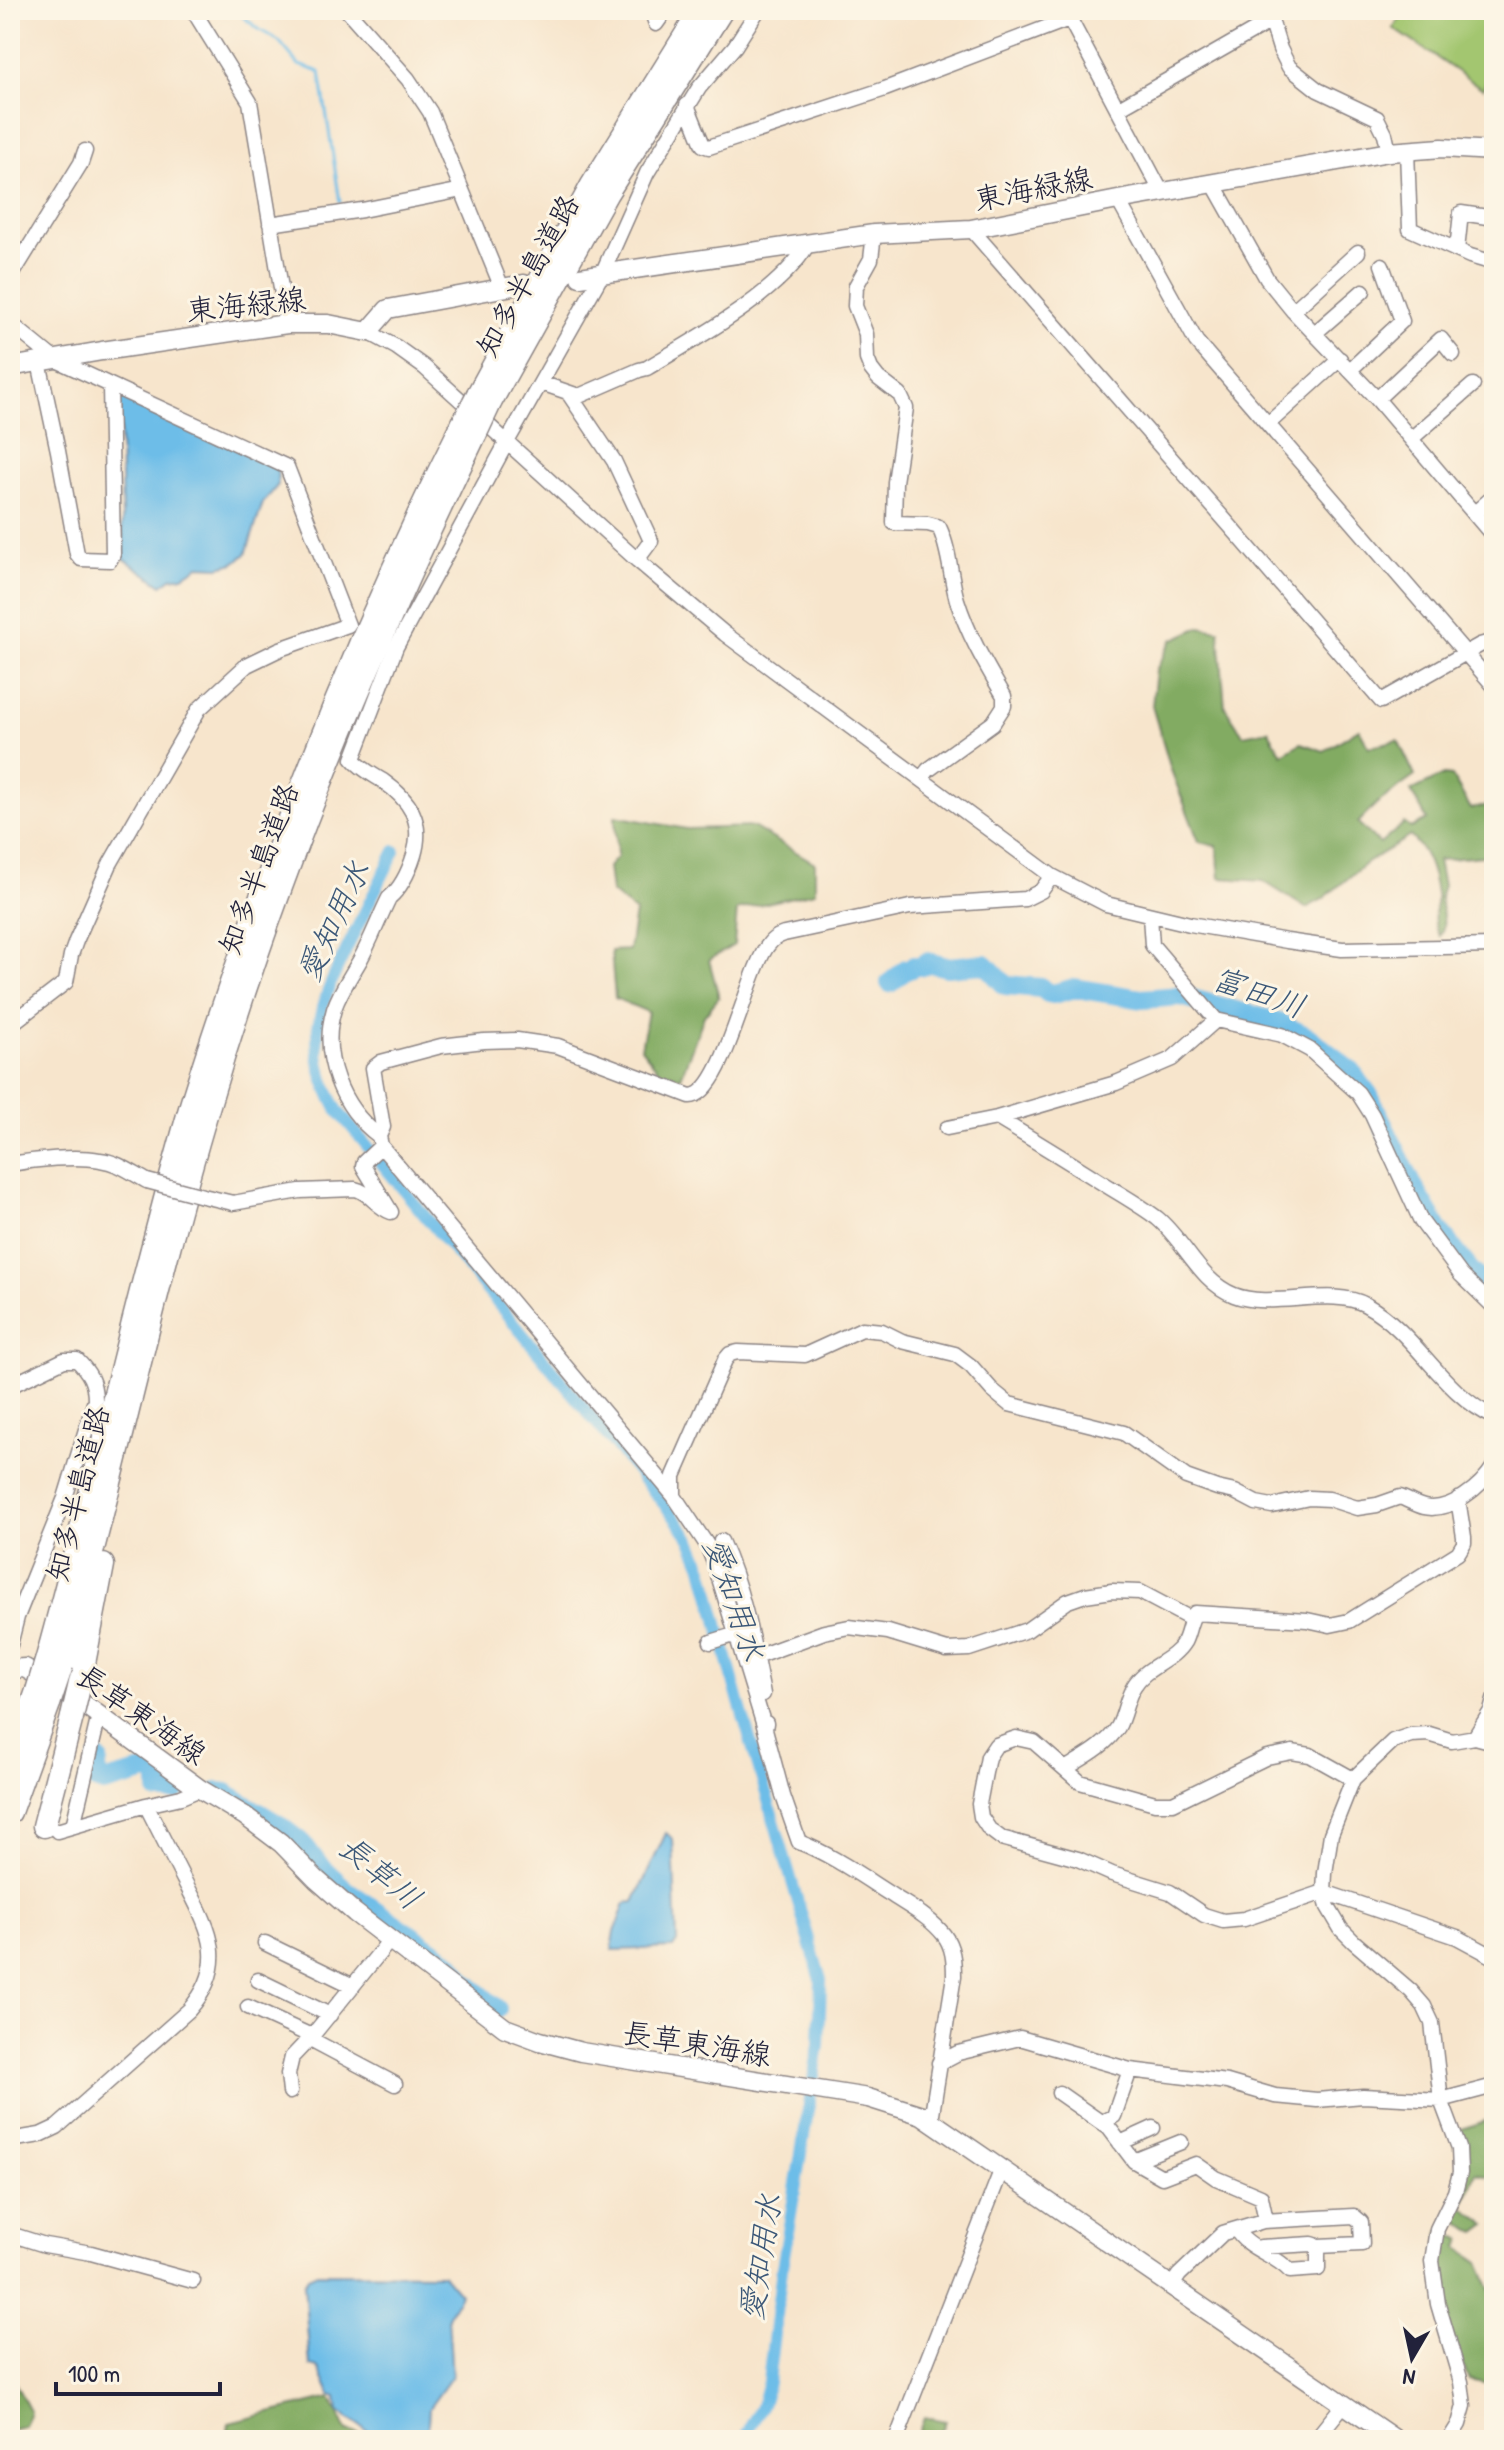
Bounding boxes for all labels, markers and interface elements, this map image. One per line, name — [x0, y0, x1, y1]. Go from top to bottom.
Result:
street label: 東海緑線 — [970, 157, 1096, 219]
street label: 知多半島道路 — [466, 187, 588, 363]
street label: 東海緑線 — [184, 278, 308, 330]
street label: 知多半島道路 — [208, 777, 308, 959]
water label: 愛知用水 — [286, 854, 380, 988]
water label: 富田川 — [1207, 956, 1311, 1028]
street label: 知多半島道路 — [36, 1401, 118, 1585]
water label: 愛知用水 — [694, 1531, 776, 1667]
street label: 長草東海線 — [69, 1655, 215, 1773]
water label: 長草川 — [330, 1825, 432, 1919]
street label: 長草東海線 — [620, 2012, 774, 2074]
water label: 愛知用水 — [729, 2190, 791, 2324]
north arrow — [1372, 2318, 1452, 2398]
scale bar — [56, 2346, 220, 2396]
text: 100 m — [68, 2357, 120, 2389]
text: N — [1400, 2362, 1417, 2393]

